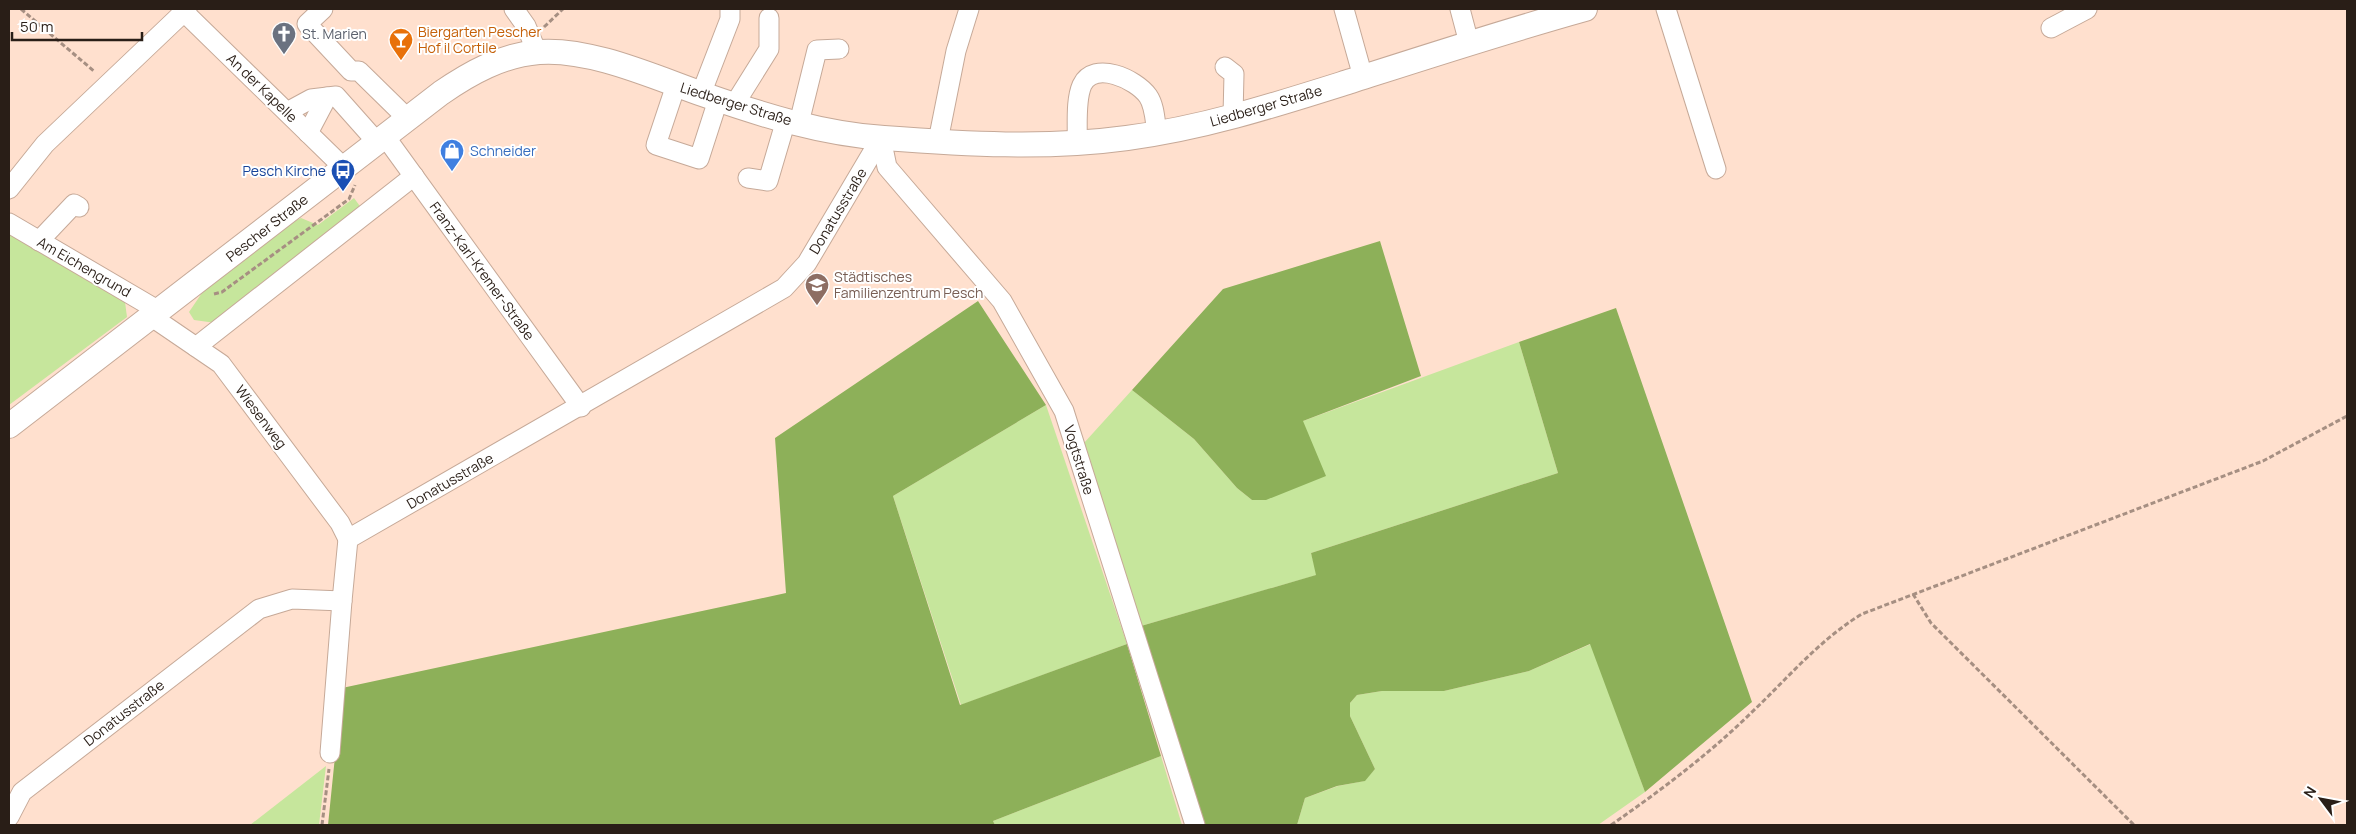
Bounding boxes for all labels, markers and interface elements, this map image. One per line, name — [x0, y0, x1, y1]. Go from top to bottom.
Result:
scale bar — [12, 10, 142, 42]
text: 50 m — [20, 16, 54, 37]
church icon: St. Marien — [271, 21, 297, 55]
place label: Biergarten Pescher Hof il Cortile — [418, 22, 542, 57]
place label: St. Marien — [302, 24, 367, 43]
bar icon: Biergarten Pescher Hof il Cortile — [388, 27, 414, 61]
street label: An der Kapelle — [223, 49, 302, 126]
street label: Liedberger Straße — [678, 78, 794, 130]
street label: Liedberger Straße — [1208, 80, 1324, 131]
shop icon: Schneider — [439, 138, 465, 172]
place label: Schneider — [470, 141, 536, 160]
bus stop icon: Pesch Kirche — [330, 158, 356, 192]
place label: Pesch Kirche — [242, 161, 326, 180]
street label: Donatusstraße — [804, 164, 871, 257]
street label: Pescher Straße — [222, 190, 312, 266]
street label: Franz-Karl-Kremer-Straße — [426, 198, 539, 344]
street label: Am Eichengrund — [34, 232, 135, 301]
place label: Städtisches Familienzentrum Pesch — [834, 267, 983, 302]
school or university icon: Städtisches Familienzentrum Pesch — [804, 272, 830, 306]
street label: Wiesenweg — [231, 381, 292, 452]
street label: Vogtstraße — [1060, 423, 1099, 497]
street label: Donatusstraße — [403, 448, 497, 513]
street label: Donatusstraße — [80, 675, 168, 750]
north arrow — [2296, 774, 2346, 824]
text: N — [2299, 783, 2320, 801]

